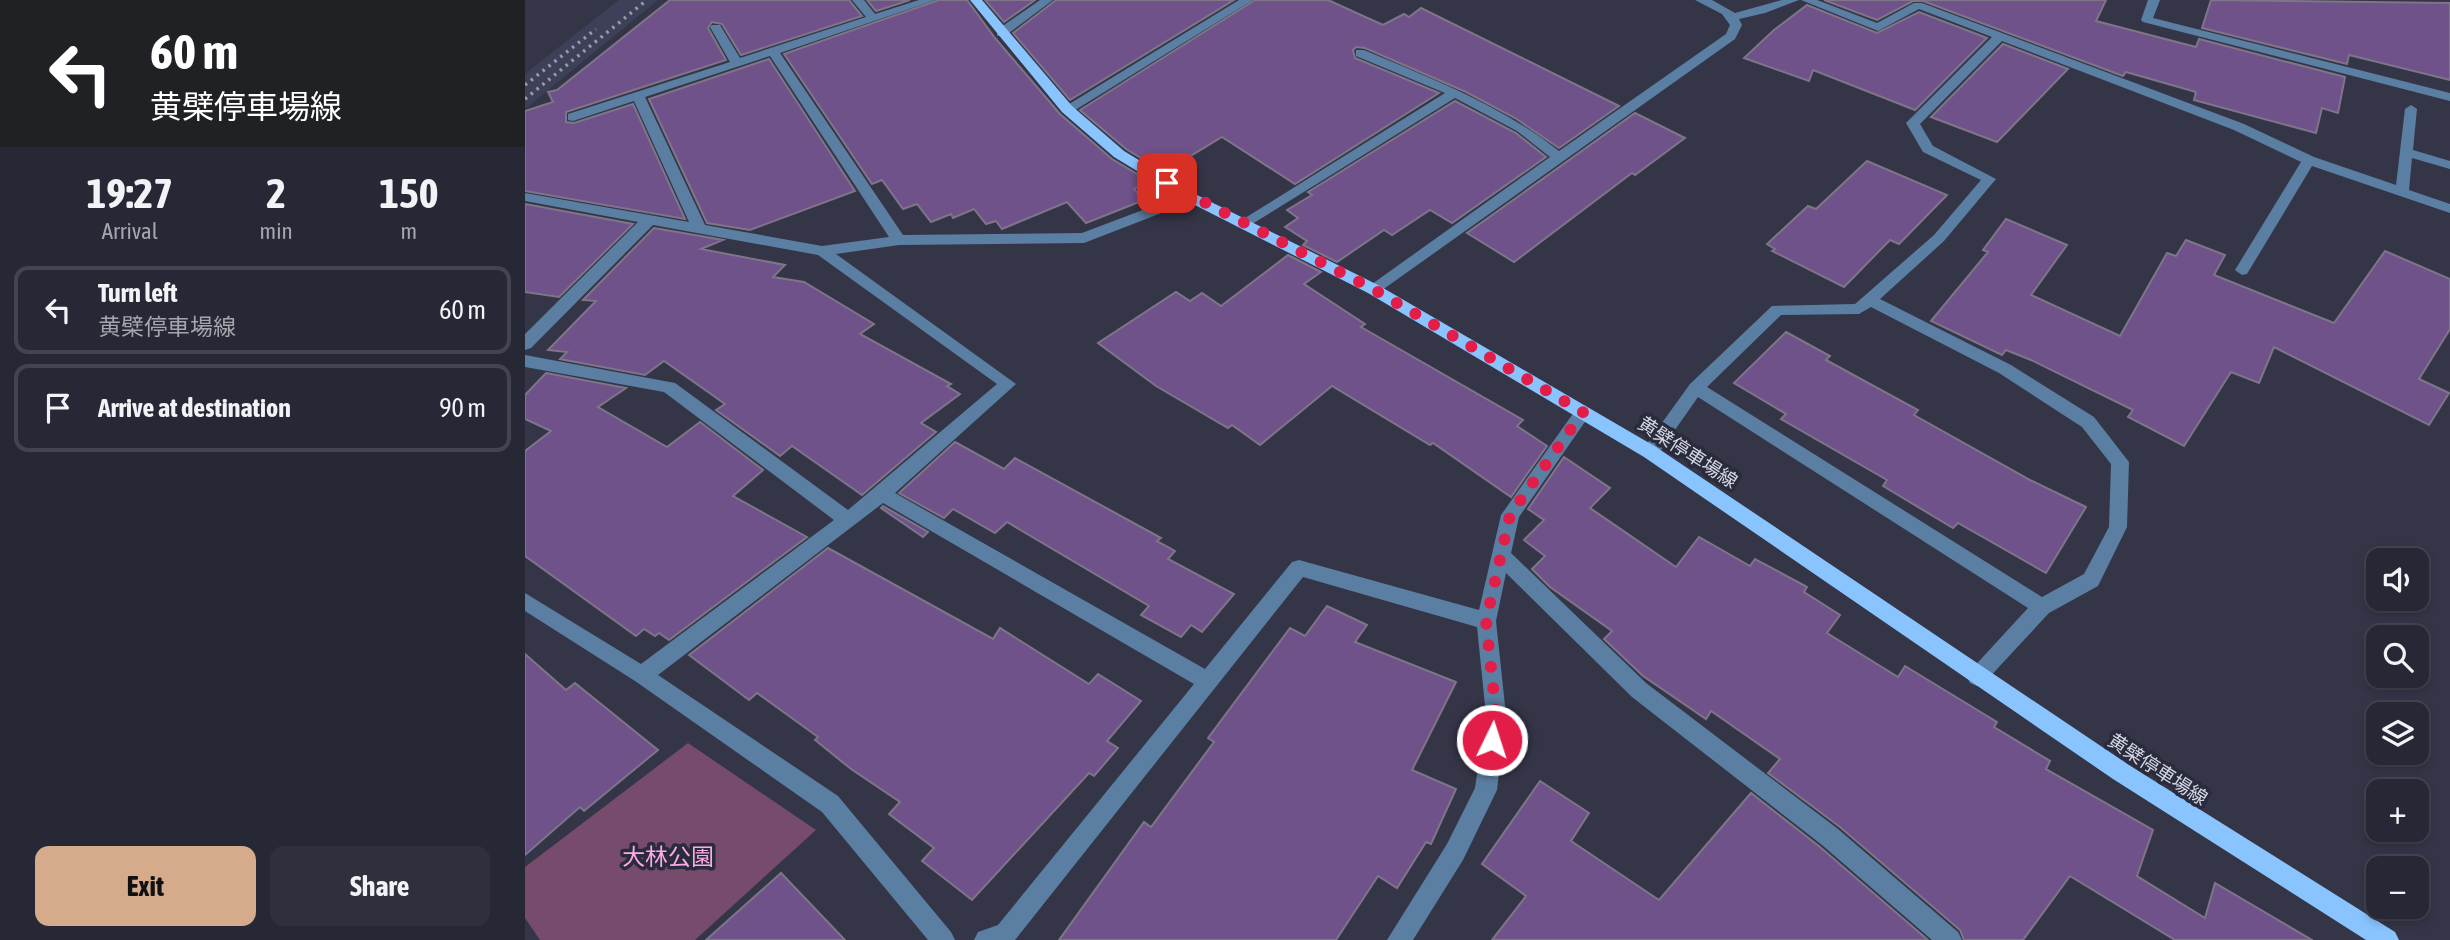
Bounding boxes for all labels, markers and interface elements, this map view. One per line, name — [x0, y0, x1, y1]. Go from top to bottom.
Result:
text: 60 m — [150, 23, 238, 79]
icon: left — [35, 28, 126, 119]
text: 黄檗停車場線 — [150, 88, 342, 125]
pin — [1137, 153, 1197, 213]
icon: arrive — [1148, 164, 1186, 202]
text: 19:27 — [87, 169, 173, 217]
text: 2 — [266, 169, 286, 217]
text: 150 — [379, 169, 438, 217]
text: Arrival — [102, 218, 158, 244]
text: min — [260, 218, 293, 244]
text: m — [401, 218, 417, 244]
text: Turn left — [98, 278, 178, 308]
icon: left — [39, 291, 77, 329]
text: 60 m — [439, 295, 486, 325]
text: 黄檗停車場線 — [98, 314, 236, 340]
icon: arrive — [39, 389, 77, 427]
text: Arrive at destination — [98, 393, 291, 423]
text: 90 m — [439, 393, 486, 423]
street label: 黄檗停車場線 — [1634, 412, 1742, 492]
map controls — [2366, 548, 2429, 919]
button: sound — [2366, 548, 2429, 611]
button: search — [2366, 625, 2429, 688]
button: layers — [2366, 702, 2429, 765]
position arrow — [1455, 703, 1529, 777]
street label: 黄檗停車場線 — [2104, 729, 2212, 809]
button: + — [2366, 779, 2429, 842]
park label: 大林公園 — [622, 844, 714, 870]
button: Exit — [35, 846, 256, 926]
button: Share — [270, 846, 490, 926]
button: − — [2366, 856, 2429, 919]

